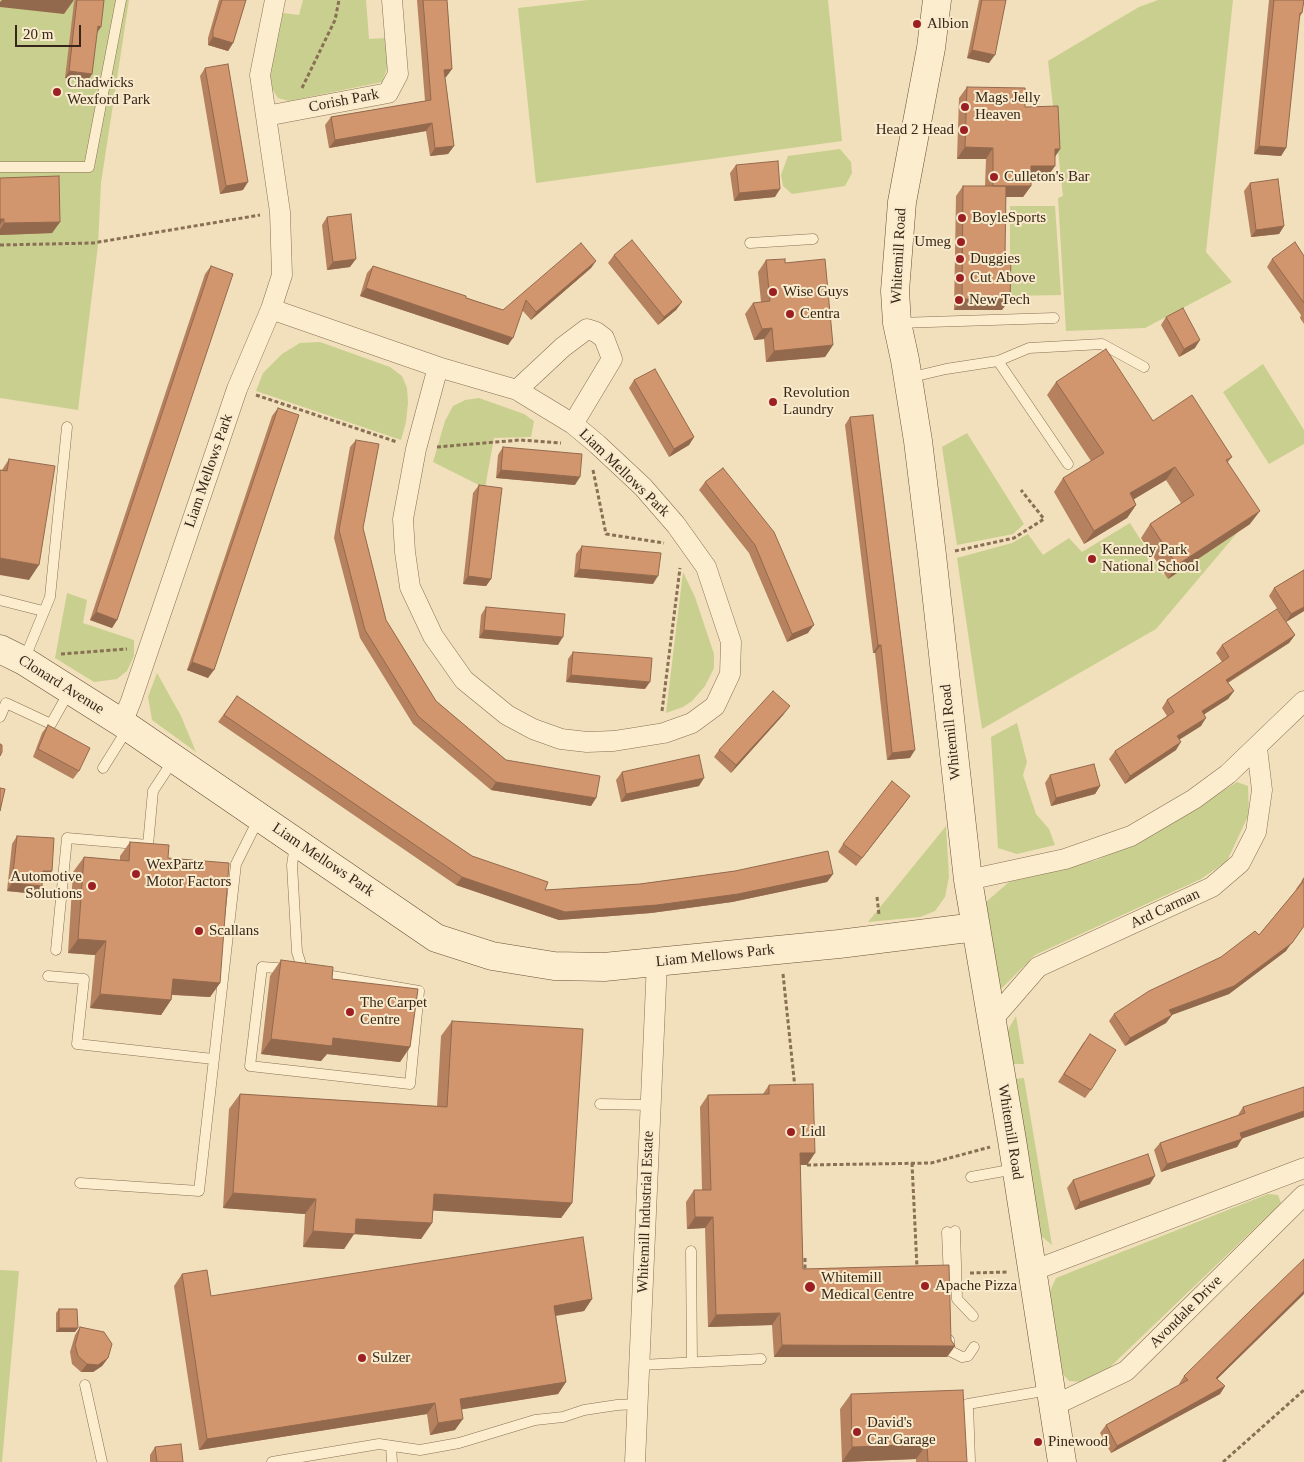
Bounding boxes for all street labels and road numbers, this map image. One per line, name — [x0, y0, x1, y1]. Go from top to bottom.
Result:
street label: Corish Park — [307, 85, 381, 117]
street label: Whitemill Road — [887, 207, 911, 305]
street label: Liam Mellows Park — [181, 412, 237, 530]
street label: Liam Mellows Park — [575, 425, 673, 521]
street label: Clonard Avenue — [15, 652, 107, 718]
street label: Whitemill Road — [937, 683, 965, 781]
street label: Liam Mellows Park — [269, 819, 377, 901]
street label: Ard Carman — [1127, 885, 1203, 933]
street label: Liam Mellows Park — [655, 941, 775, 971]
street label: Whitemill Road — [994, 1083, 1026, 1181]
street label: Whitemill Industrial Estate — [634, 1131, 658, 1293]
street label: Avondale Drive — [1146, 1272, 1226, 1352]

